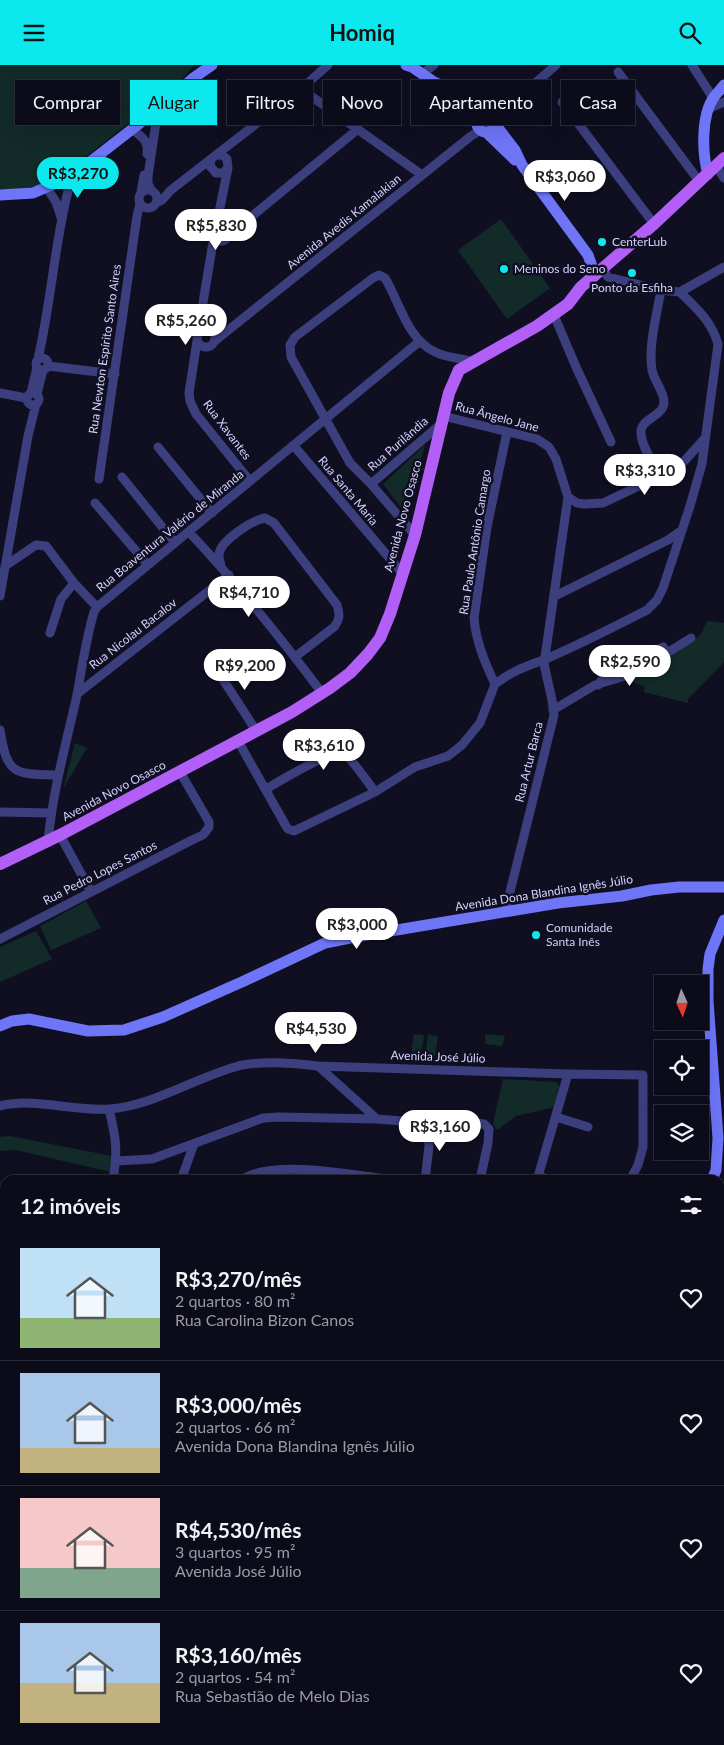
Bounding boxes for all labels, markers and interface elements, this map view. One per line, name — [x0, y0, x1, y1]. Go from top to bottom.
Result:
icon: menu — [20, 19, 48, 47]
text: Homiq — [329, 19, 395, 46]
icon: search — [676, 19, 704, 47]
chip: Comprar — [15, 80, 120, 125]
chip: Alugar — [130, 80, 217, 125]
chip: Filtros — [227, 80, 313, 125]
chip: Novo — [323, 80, 401, 125]
chip: Apartamento — [411, 80, 551, 125]
chip: Casa — [561, 80, 635, 125]
pin: R$3,270 — [32, 157, 124, 199]
pin: R$3,060 — [519, 159, 611, 202]
text: R$3,270 — [48, 163, 108, 182]
text: R$3,060 — [535, 166, 595, 185]
street label: Avenida Avedis Kamalakian — [283, 171, 404, 272]
pin: R$5,830 — [170, 209, 262, 251]
text: R$5,830 — [186, 215, 246, 234]
place label: CenterLub — [612, 234, 667, 249]
marker: CenterLub — [596, 236, 608, 248]
place label: Meninos do Seno — [514, 261, 606, 276]
street label: Rua Newton Espírito Santo Aires — [85, 263, 124, 435]
marker: Meninos do Seno — [498, 263, 510, 275]
marker: Ponto da Esfiha — [626, 267, 638, 279]
place label: Ponto da Esfiha — [591, 280, 673, 295]
pin: R$5,260 — [140, 303, 232, 346]
text: R$5,260 — [156, 310, 216, 329]
street label: Rua Xavantes — [200, 397, 255, 463]
street label: Rua Ângelo Jane — [454, 398, 541, 435]
street label: Rua Purilândia — [364, 413, 431, 474]
street label: Rua Santa Maria — [315, 453, 382, 528]
pin: R$3,310 — [599, 453, 691, 496]
street label: Avenida Novo Osasco — [380, 458, 425, 573]
text: R$3,310 — [615, 460, 675, 479]
street label: Rua Boaventura Valério de Miranda — [93, 466, 246, 595]
street label: Rua Paulo Antônio Camargo — [456, 468, 493, 616]
pin: R$4,710 — [203, 575, 295, 618]
text: R$4,710 — [219, 582, 279, 601]
street label: Rua Nicolau Bacalov — [86, 594, 180, 672]
pin: R$2,590 — [584, 645, 676, 687]
pin: R$9,200 — [199, 649, 291, 691]
text: R$2,590 — [600, 651, 660, 670]
text: R$9,200 — [215, 655, 275, 674]
street label: Rua Artur Barca — [511, 720, 546, 804]
pin: R$3,610 — [278, 729, 370, 771]
text: R$3,610 — [294, 735, 354, 754]
street label: Avenida Novo Osasco — [59, 757, 168, 824]
street label: Rua Pedro Lopes Santos — [40, 837, 159, 908]
street label: Avenida Dona Blandina Ignês Júlio — [454, 871, 634, 914]
pin: R$3,000 — [311, 907, 403, 950]
text: R$3,000 — [327, 914, 387, 933]
place label: Comunidade Santa Inês — [546, 920, 613, 949]
marker: Comunidade Santa Inês — [530, 929, 542, 941]
north arrow — [654, 975, 709, 1030]
map controls — [654, 975, 709, 1160]
pin: R$4,530 — [270, 1011, 362, 1054]
text: R$4,530 — [286, 1018, 346, 1037]
button: locate — [654, 1040, 709, 1095]
street label: Avenida José Júlio — [390, 1047, 486, 1066]
button: layers — [654, 1105, 709, 1160]
pin: R$3,160 — [394, 1109, 486, 1152]
text: R$3,160 — [410, 1116, 470, 1135]
icon: filters — [677, 1191, 705, 1219]
text: 12 imóveis — [20, 1193, 121, 1218]
text: R$3,270/mês — [175, 1266, 302, 1291]
icon: home — [60, 1268, 120, 1328]
icon: heart — [677, 1284, 705, 1312]
text: 2 quartos · 80 m² — [175, 1291, 295, 1310]
text: Rua Carolina Bizon Canos — [175, 1310, 354, 1329]
text: R$3,000/mês — [175, 1392, 302, 1417]
icon: home — [60, 1393, 120, 1453]
icon: heart — [677, 1409, 705, 1437]
text: 2 quartos · 66 m² — [175, 1417, 295, 1436]
text: Avenida Dona Blandina Ignês Júlio — [175, 1436, 415, 1455]
text: R$4,530/mês — [175, 1517, 302, 1542]
icon: home — [60, 1518, 120, 1578]
icon: heart — [677, 1534, 705, 1562]
text: 3 quartos · 95 m² — [175, 1542, 295, 1561]
text: Avenida José Júlio — [175, 1561, 302, 1580]
text: R$3,160/mês — [175, 1642, 302, 1667]
icon: home — [60, 1643, 120, 1703]
icon: heart — [677, 1659, 705, 1687]
text: 2 quartos · 54 m² — [175, 1667, 295, 1686]
text: Rua Sebastião de Melo Dias — [175, 1686, 370, 1705]

